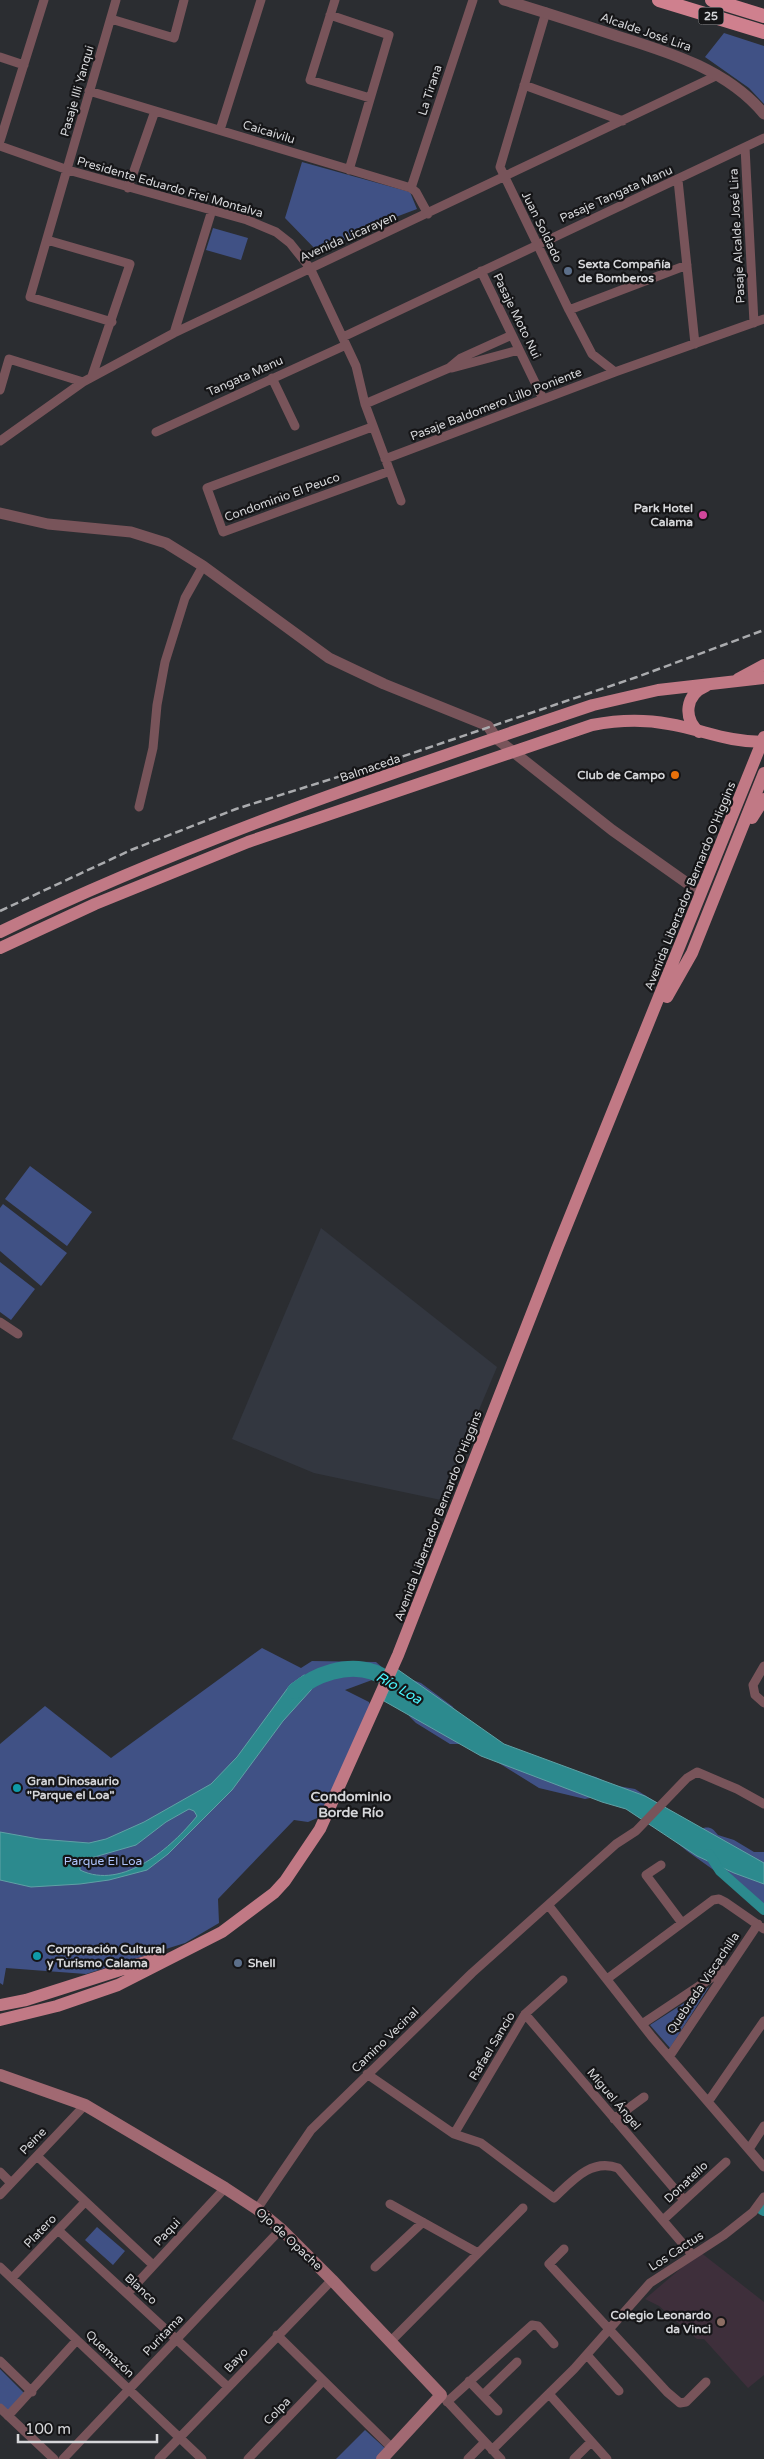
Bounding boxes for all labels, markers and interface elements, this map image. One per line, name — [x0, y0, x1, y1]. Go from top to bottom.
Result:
road number: 25 — [698, 8, 724, 24]
street label: Alcalde José Lira — [599, 10, 693, 54]
street label: Pasaje Illi Yanqui — [57, 44, 97, 138]
street label: La Tirana — [415, 63, 445, 117]
street label: Caicaivilu — [241, 117, 297, 147]
street label: Presidente Eduardo Frei Montalva — [75, 154, 265, 220]
street label: Pasaje Tangata Manu — [557, 163, 675, 225]
street label: Pasaje Alcalde José Lira — [726, 168, 748, 304]
street label: Juan Soldado — [519, 189, 565, 265]
street label: Avenida Licarayen — [298, 209, 398, 265]
place label: Sexta Compañía de Bomberos — [578, 257, 671, 285]
marker: Sexta Compañía de Bomberos — [562, 265, 574, 277]
street label: Pasaje Moto Nui — [490, 271, 544, 361]
street label: Tangata Manu — [205, 353, 285, 399]
street label: Pasaje Baldomero Lillo Poniente — [408, 365, 584, 443]
street label: Condominio El Peuco — [222, 470, 342, 524]
place label: Park Hotel Calama — [634, 501, 693, 529]
marker: Park Hotel Calama — [697, 509, 709, 521]
street label: Balmaceda — [338, 751, 402, 785]
place label: Club de Campo — [577, 768, 665, 783]
marker: Club de Campo — [669, 769, 681, 781]
street label: Avenida Libertador Bernardo O'Higgins — [642, 779, 738, 992]
street label: Avenida Libertador Bernardo O'Higgins — [391, 1409, 485, 1623]
water label: Río Loa — [373, 1668, 426, 1708]
place label: Gran Dinosaurio "Parque el Loa" — [27, 1774, 119, 1803]
marker: Gran Dinosaurio "Parque el Loa" — [11, 1782, 23, 1794]
district label: Condominio Borde Río — [311, 1788, 392, 1821]
park label: Parque El Loa — [64, 1854, 142, 1868]
street label: Quebrada Viscachilla — [664, 1930, 742, 2036]
place label: Corporación Cultural y Turismo Calama — [47, 1942, 165, 1971]
marker: Corporación Cultural y Turismo Calama — [31, 1950, 43, 1962]
place label: Shell — [248, 1956, 275, 1970]
marker: Shell — [232, 1957, 244, 1969]
street label: Camino Vecinal — [349, 2004, 421, 2075]
street label: Rafael Sancio — [466, 2009, 518, 2083]
street label: Miguel Ángel — [584, 2065, 644, 2133]
street label: Peine — [17, 2125, 49, 2157]
street label: Donatello — [661, 2158, 711, 2206]
street label: Ojo de Opache — [253, 2205, 325, 2273]
street label: Platero — [21, 2212, 59, 2250]
street label: Paqui — [151, 2215, 183, 2249]
street label: Los Cactus — [646, 2228, 706, 2274]
street label: Blanco — [122, 2271, 160, 2307]
place label: Colegio Leonardo da Vinci — [610, 2308, 711, 2336]
street label: Puritama — [140, 2311, 186, 2359]
marker: Colegio Leonardo da Vinci — [715, 2316, 727, 2328]
street label: Quemazón — [83, 2327, 137, 2381]
street label: Bayo — [221, 2345, 251, 2375]
street label: Colpa — [261, 2394, 293, 2428]
scale bar — [18, 2412, 156, 2444]
text: 100 m — [25, 2420, 71, 2438]

